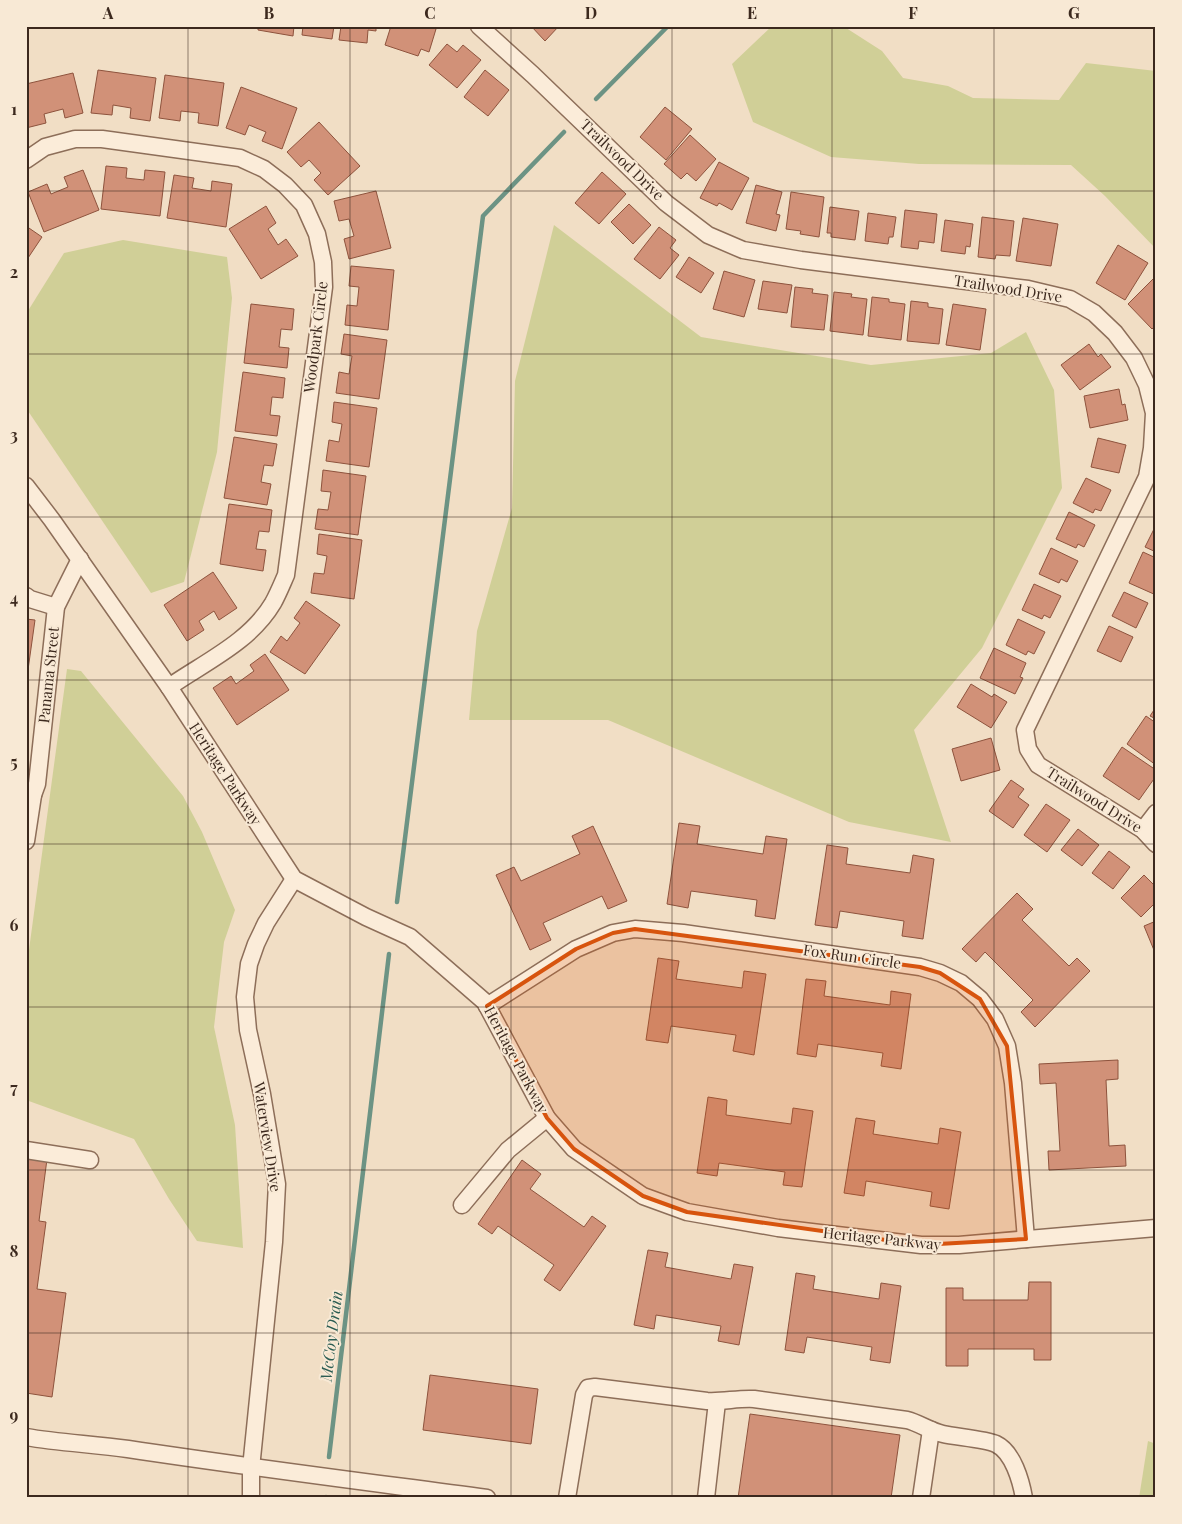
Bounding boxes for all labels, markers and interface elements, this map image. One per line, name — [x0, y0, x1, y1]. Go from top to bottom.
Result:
text: A — [102, 2, 114, 23]
text: B — [264, 2, 275, 23]
text: C — [424, 2, 436, 23]
text: D — [585, 2, 597, 23]
text: E — [747, 2, 757, 23]
text: F — [908, 2, 918, 23]
text: G — [1068, 2, 1080, 23]
text: 1 — [11, 98, 17, 119]
street label: Trailwood Drive — [576, 114, 669, 204]
text: 2 — [10, 261, 18, 282]
street label: Trailwood Drive — [953, 270, 1064, 306]
street label: Woodpark Circle — [298, 280, 332, 395]
text: 3 — [10, 424, 18, 445]
text: 4 — [10, 587, 18, 608]
street label: Panama Street — [33, 625, 63, 724]
street label: Heritage Parkway — [185, 718, 267, 829]
text: 5 — [10, 751, 18, 772]
street label: Trailwood Drive — [1043, 762, 1146, 837]
text: 6 — [10, 914, 19, 935]
street label: Fox Run Circle — [802, 939, 902, 973]
street label: Heritage Parkway — [480, 1002, 554, 1117]
text: 7 — [10, 1077, 18, 1098]
street label: Waterview Drive — [249, 1080, 287, 1193]
street label: Heritage Parkway — [822, 1222, 943, 1254]
text: 8 — [10, 1240, 19, 1261]
water label: McCoy Drain — [314, 1289, 346, 1383]
text: 9 — [10, 1404, 19, 1425]

